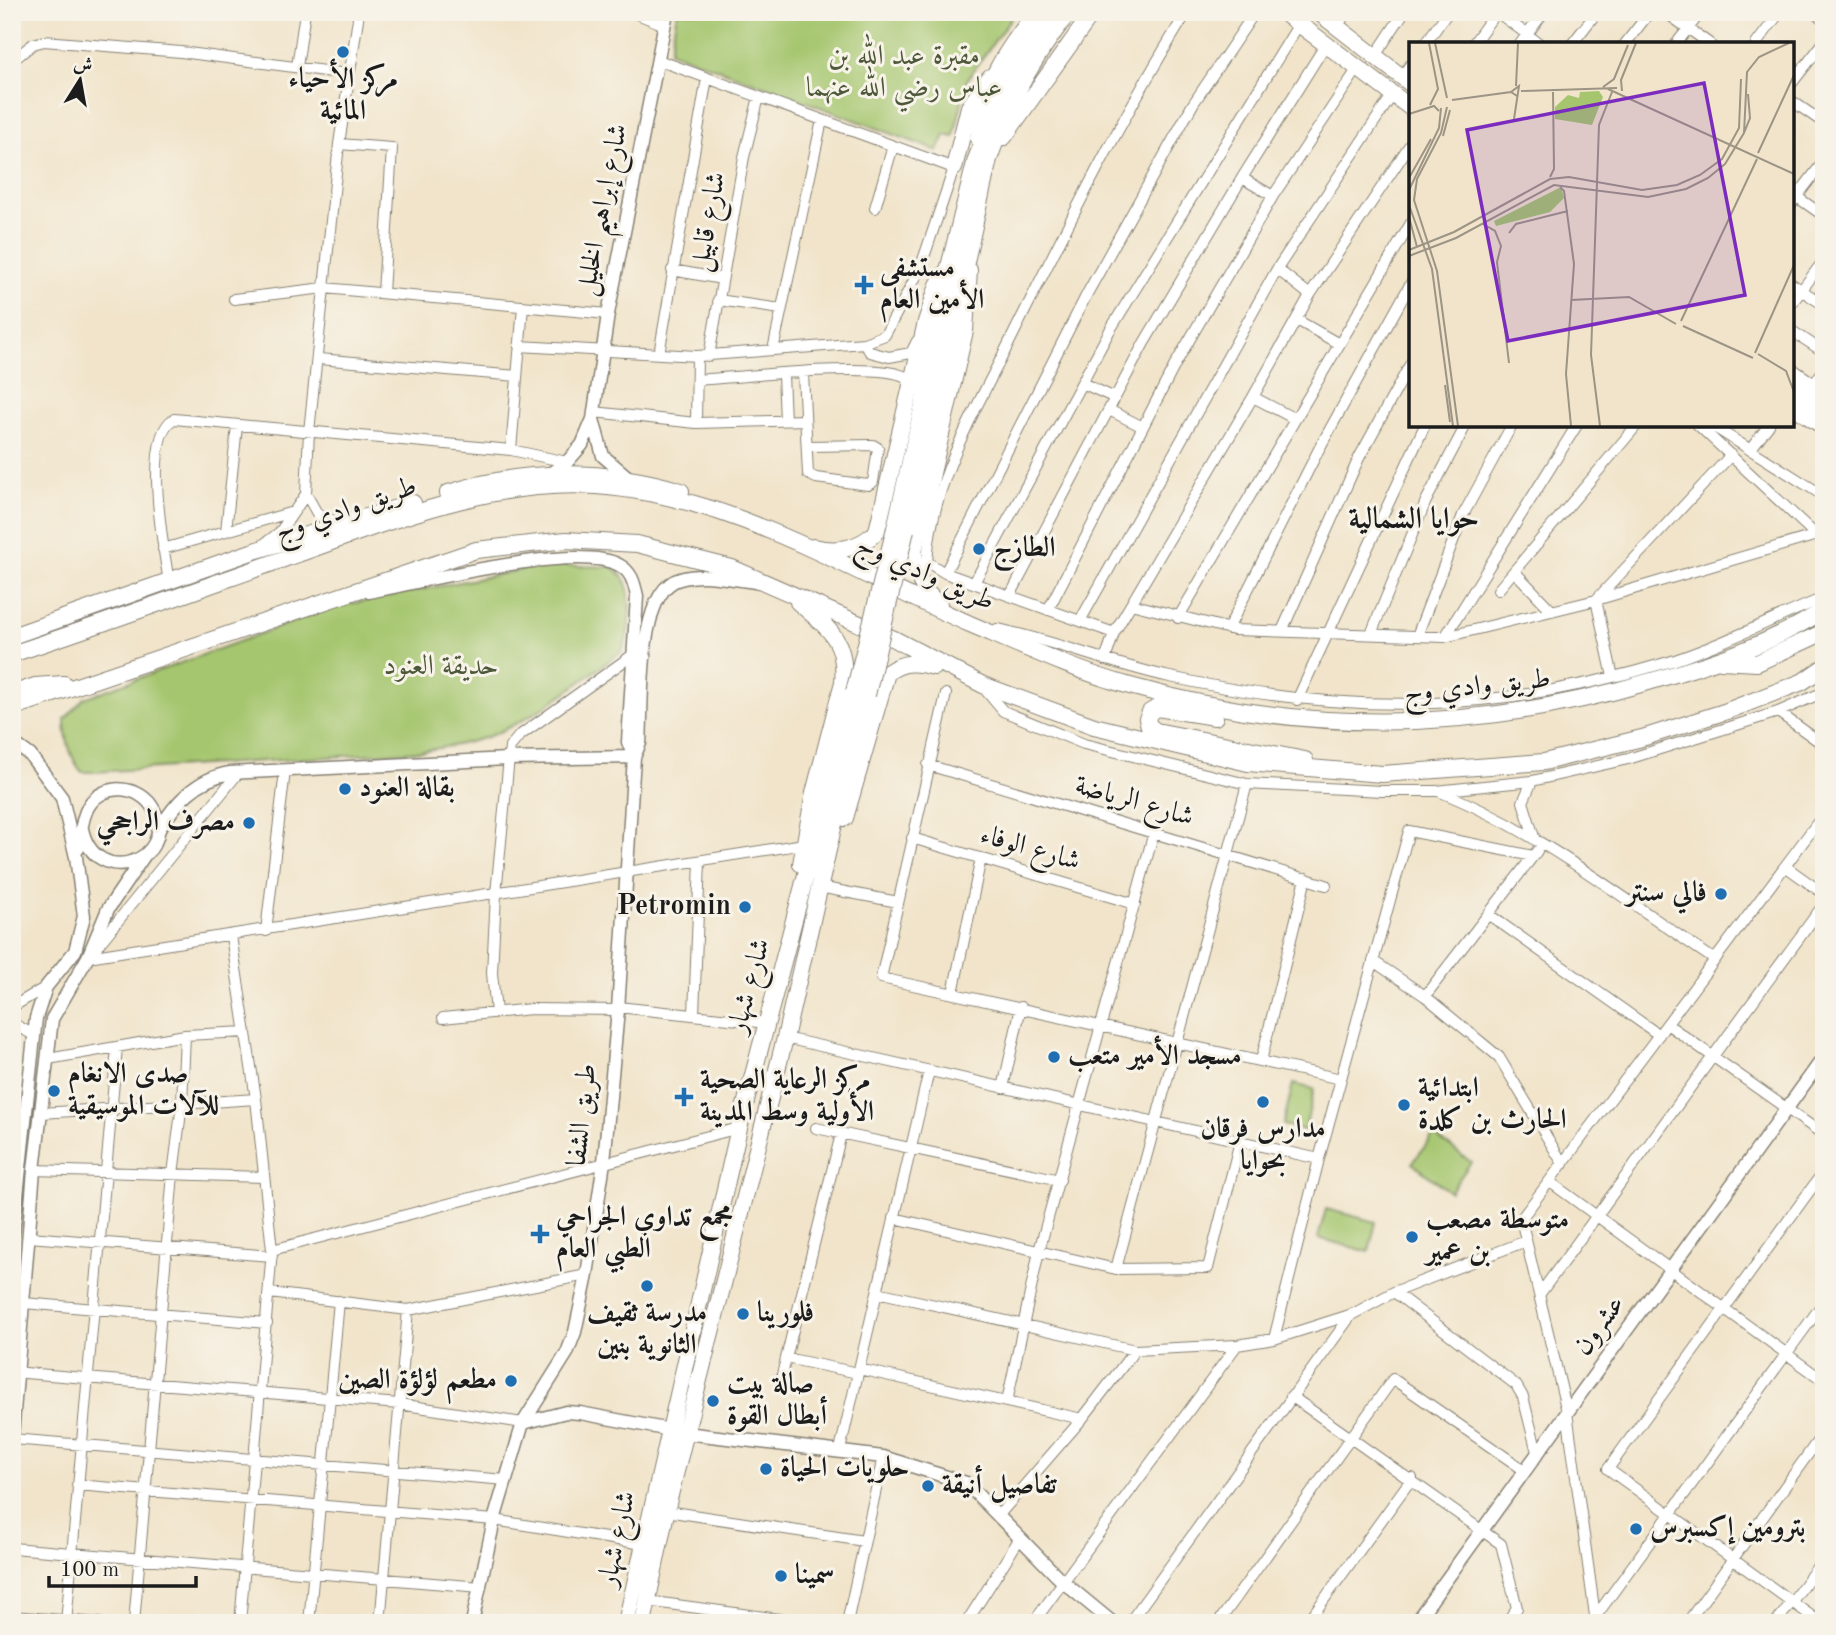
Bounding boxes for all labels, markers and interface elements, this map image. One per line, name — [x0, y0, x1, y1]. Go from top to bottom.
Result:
park label: مقبرة عبد الله بن عباس رضي الله عنهما — [806, 33, 1002, 113]
inset map — [1409, 42, 1794, 427]
marker: مركز الأحياء المائية — [335, 44, 351, 60]
north arrow — [46, 46, 116, 116]
text: ش — [72, 55, 94, 77]
place label: مركز الأحياء المائية — [288, 58, 398, 126]
street label: شارع إبراهيم الخليل — [573, 122, 644, 300]
street label: شارع قابيل — [686, 170, 738, 275]
place label: مستشفى الأمين العام — [879, 255, 984, 323]
marker: مستشفى الأمين العام — [854, 275, 874, 295]
street label: طريق وادي وج — [272, 473, 423, 556]
district label: حوايا الشمالية — [1349, 504, 1479, 537]
street label: طريق وادي وج — [848, 531, 998, 625]
place label: الطازج — [993, 534, 1056, 572]
marker: الطازج — [971, 541, 987, 557]
park label: حديقة العنود — [384, 653, 498, 682]
street label: طريق وادي وج — [1402, 665, 1553, 718]
street label: شارع الرياضة — [1070, 771, 1197, 839]
place label: بقالة العنود — [359, 774, 455, 804]
marker: بقالة العنود — [337, 781, 353, 797]
place label: مصرف الراجحي — [96, 808, 235, 846]
marker: مصرف الراجحي — [241, 815, 257, 831]
street label: شارع الوفاء — [975, 821, 1083, 883]
place label: فالي سنتر — [1623, 879, 1707, 914]
marker: فالي سنتر — [1713, 886, 1729, 902]
place label: Petromin — [617, 893, 731, 921]
marker: Petromin — [737, 899, 753, 915]
street label: شارع شهار — [723, 936, 783, 1041]
place label: مسجد الأمير متعب — [1068, 1035, 1242, 1073]
marker: مسجد الأمير متعب — [1046, 1049, 1062, 1065]
place label: صدى الانغام للآلات الموسيقية — [68, 1060, 219, 1122]
street label: طريق الشفا — [564, 1062, 603, 1168]
place label: مركز الرعاية الصحية الأولية وسط المدينة — [700, 1064, 874, 1128]
place label: ابتدائية الحارث بن كلدة — [1418, 1075, 1567, 1135]
marker: صدى الانغام للآلات الموسيقية — [46, 1083, 62, 1099]
marker: مركز الرعاية الصحية الأولية وسط المدينة — [674, 1087, 694, 1107]
marker: مدارس فرقان بحوايا — [1255, 1094, 1271, 1110]
marker: ابتدائية الحارث بن كلدة — [1396, 1097, 1412, 1113]
place label: مدارس فرقان بحوايا — [1200, 1115, 1326, 1177]
place label: مجمع تداوي الجراحي الطبي العام — [555, 1204, 733, 1274]
place label: متوسطة مصعب بن عمير — [1423, 1207, 1569, 1267]
marker: مجمع تداوي الجراحي الطبي العام — [530, 1224, 550, 1244]
marker: متوسطة مصعب بن عمير — [1404, 1229, 1420, 1245]
marker: مدرسة ثقيف الثانوية بنين — [639, 1278, 655, 1294]
street label: عشرون — [1569, 1291, 1633, 1362]
place label: فلورينا — [757, 1299, 814, 1329]
place label: مدرسة ثقيف الثانوية بنين — [587, 1300, 707, 1361]
marker: فلورينا — [735, 1306, 751, 1322]
place label: مطعم لؤلؤة الصين — [338, 1366, 497, 1404]
place label: صالة بيت أبطال القوة — [727, 1370, 827, 1432]
marker: مطعم لؤلؤة الصين — [503, 1373, 519, 1389]
marker: صالة بيت أبطال القوة — [705, 1393, 721, 1409]
place label: حلويات الحياة — [780, 1454, 909, 1484]
marker: حلويات الحياة — [758, 1461, 774, 1477]
place label: تفاصيل أنيقة — [942, 1464, 1057, 1503]
marker: تفاصيل أنيقة — [920, 1478, 936, 1494]
street label: شارع شهار — [594, 1489, 649, 1594]
place label: بترومين إكسبرس — [1650, 1514, 1806, 1545]
marker: بترومين إكسبرس — [1628, 1521, 1644, 1537]
scale bar — [49, 1544, 196, 1588]
text: 100 m — [60, 1560, 119, 1581]
place label: سمينا — [795, 1561, 835, 1590]
marker: سمينا — [773, 1568, 789, 1584]

